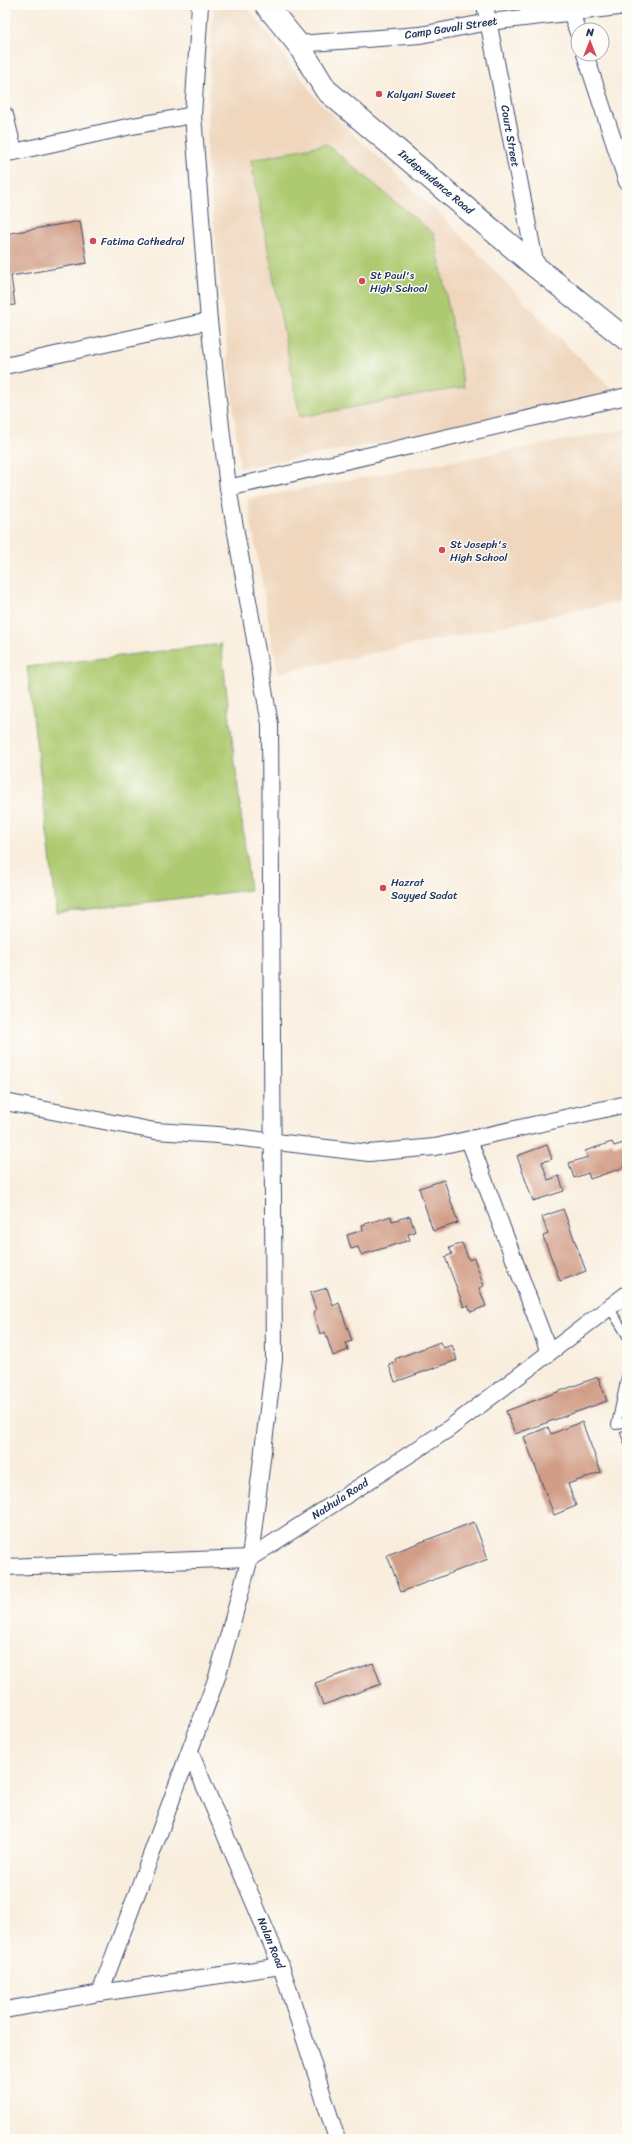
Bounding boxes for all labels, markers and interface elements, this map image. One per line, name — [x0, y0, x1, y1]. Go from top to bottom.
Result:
street label: Camp Gavali Street — [403, 11, 499, 45]
north arrow — [570, 22, 610, 62]
text: N — [585, 23, 594, 42]
place label: Kalyani Sweet — [387, 85, 456, 104]
marker: Kalyani Sweet — [374, 89, 384, 99]
street label: Court Street — [495, 104, 525, 169]
street label: Independence Road — [393, 144, 479, 220]
place label: Fatima Cathedral — [101, 232, 185, 251]
marker: Fatima Cathedral — [88, 236, 98, 246]
place label: St Paul's High School — [370, 266, 428, 298]
marker: St Paul's High School — [357, 276, 367, 286]
place label: St Joseph's High School — [450, 535, 508, 567]
marker: St Joseph's High School — [437, 545, 447, 555]
place label: Hazrat Sayyed Sadat — [391, 873, 458, 905]
marker: Hazrat Sayyed Sadat — [378, 883, 388, 893]
street label: Nathula Road — [308, 1473, 373, 1525]
street label: Nolan Road — [252, 1914, 290, 1973]

